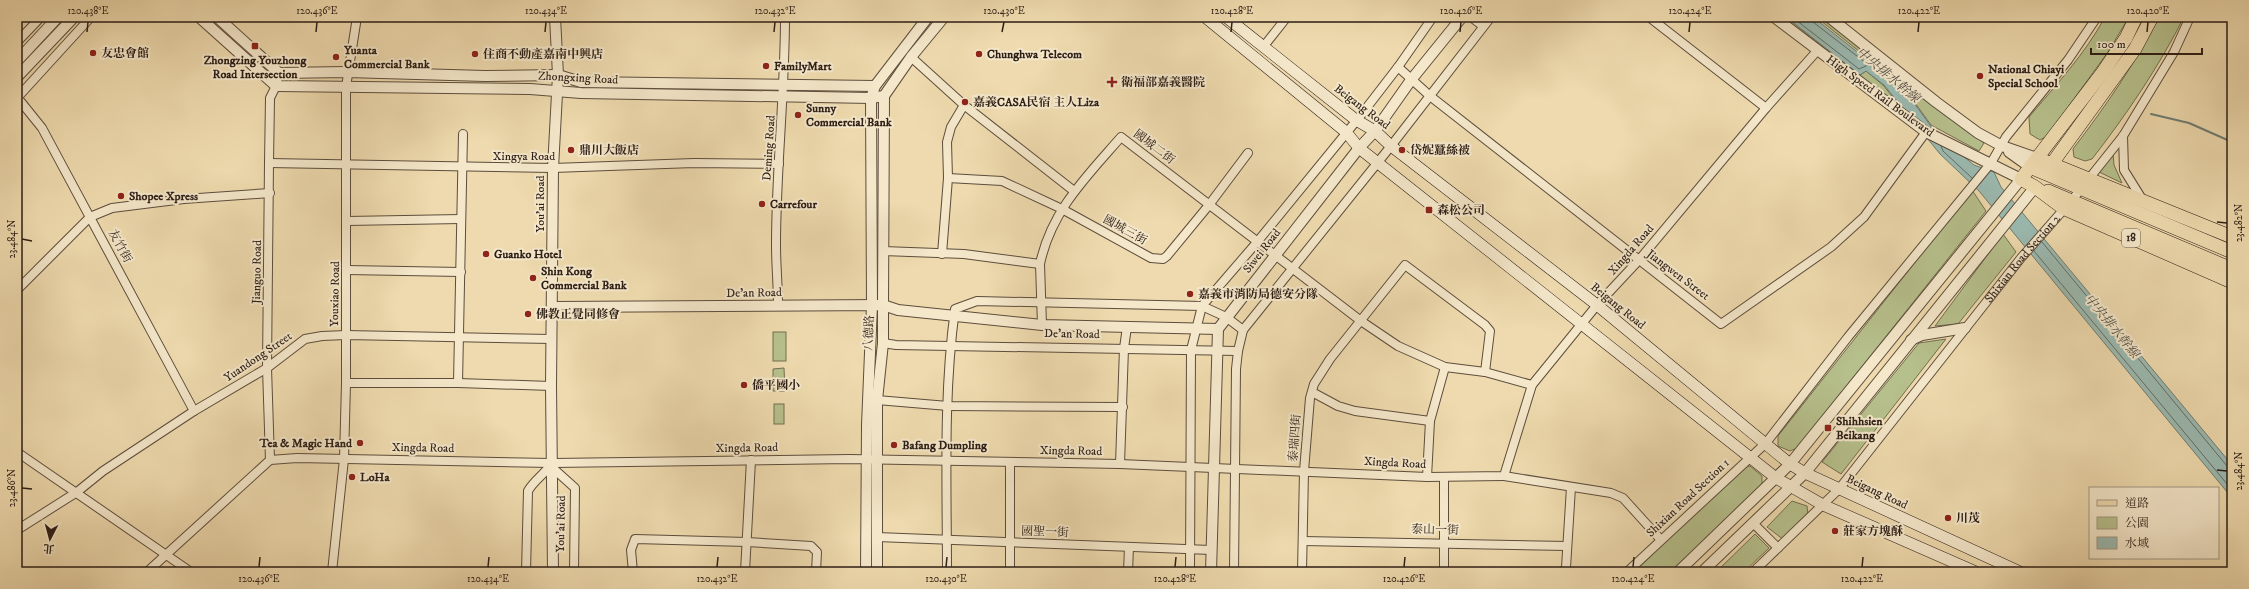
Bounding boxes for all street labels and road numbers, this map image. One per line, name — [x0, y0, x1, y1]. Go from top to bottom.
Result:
street label: High Speed Rail Boulevard — [1823, 52, 1937, 140]
street label: Zhongxing Road — [537, 68, 619, 88]
street label: Beigang Road — [1331, 81, 1393, 133]
street label: Deming Road — [759, 115, 779, 181]
street label: 國城二街 — [1130, 127, 1178, 168]
street label: Xingya Road — [493, 149, 555, 164]
street label: You'ai Road — [533, 175, 548, 233]
street label: Shixian Road Section 2 — [1981, 211, 2063, 306]
street label: 國城三街 — [1100, 212, 1150, 249]
street label: Xingda Road — [1605, 222, 1657, 278]
street label: Siwei Road — [1240, 226, 1284, 276]
street label: 友竹街 — [105, 227, 136, 266]
road number: 18 — [2122, 229, 2140, 247]
street label: Jianguo Road — [249, 240, 265, 305]
street label: Jiangwen Street — [1643, 246, 1713, 304]
street label: Youxiao Road — [327, 261, 343, 327]
street label: Beigang Road — [1588, 279, 1648, 333]
street label: De'an Road — [726, 285, 782, 301]
street label: 八德路 — [861, 315, 877, 351]
street label: De'an Road — [1044, 326, 1100, 342]
street label: Yuandong Street — [221, 329, 295, 385]
street label: 泰瑞四街 — [1286, 413, 1304, 462]
street label: Xingda Road — [392, 440, 454, 456]
street label: Xingda Road — [716, 440, 778, 456]
street label: Xingda Road — [1040, 443, 1102, 459]
street label: Xingda Road — [1363, 454, 1427, 472]
street label: Shixian Road Section 1 — [1643, 456, 1733, 540]
street label: Beigang Road — [1844, 471, 1910, 513]
street label: You'ai Road — [553, 495, 569, 553]
street label: 泰山一街 — [1411, 522, 1460, 538]
street label: 國聖一街 — [1021, 524, 1070, 540]

